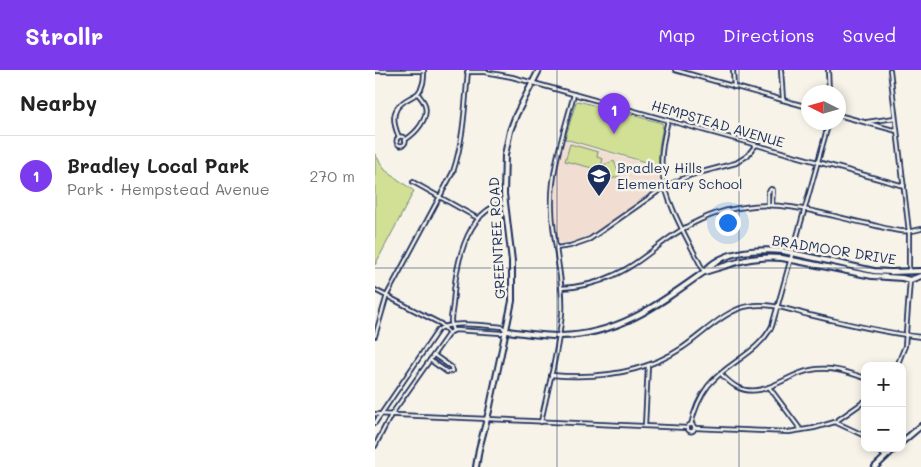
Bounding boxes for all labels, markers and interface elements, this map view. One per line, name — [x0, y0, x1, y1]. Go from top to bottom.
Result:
text: Strollr — [25, 20, 103, 51]
text: Map — [658, 23, 695, 47]
text: Directions — [723, 23, 815, 47]
text: Saved — [843, 23, 896, 47]
north arrow — [801, 85, 846, 130]
text: Nearby — [20, 89, 97, 116]
pin: 1 — [598, 93, 630, 134]
street label: HEMPSTEAD AVENUE — [649, 95, 787, 152]
text: Bradley Local Park — [67, 153, 249, 178]
place label: Bradley Hills Elementary School — [617, 158, 743, 193]
school or university icon: Bradley Hills Elementary School — [586, 163, 612, 197]
text: 1 — [32, 165, 40, 186]
text: 270 m — [309, 165, 355, 186]
street label: GREENTREE ROAD — [484, 176, 509, 300]
text: Park · Hempstead Avenue — [67, 178, 270, 199]
your location — [715, 210, 741, 236]
street label: BRADMOOR DRIVE — [771, 230, 898, 269]
map controls — [861, 362, 906, 452]
button: + — [861, 362, 906, 407]
button: − — [861, 407, 906, 452]

